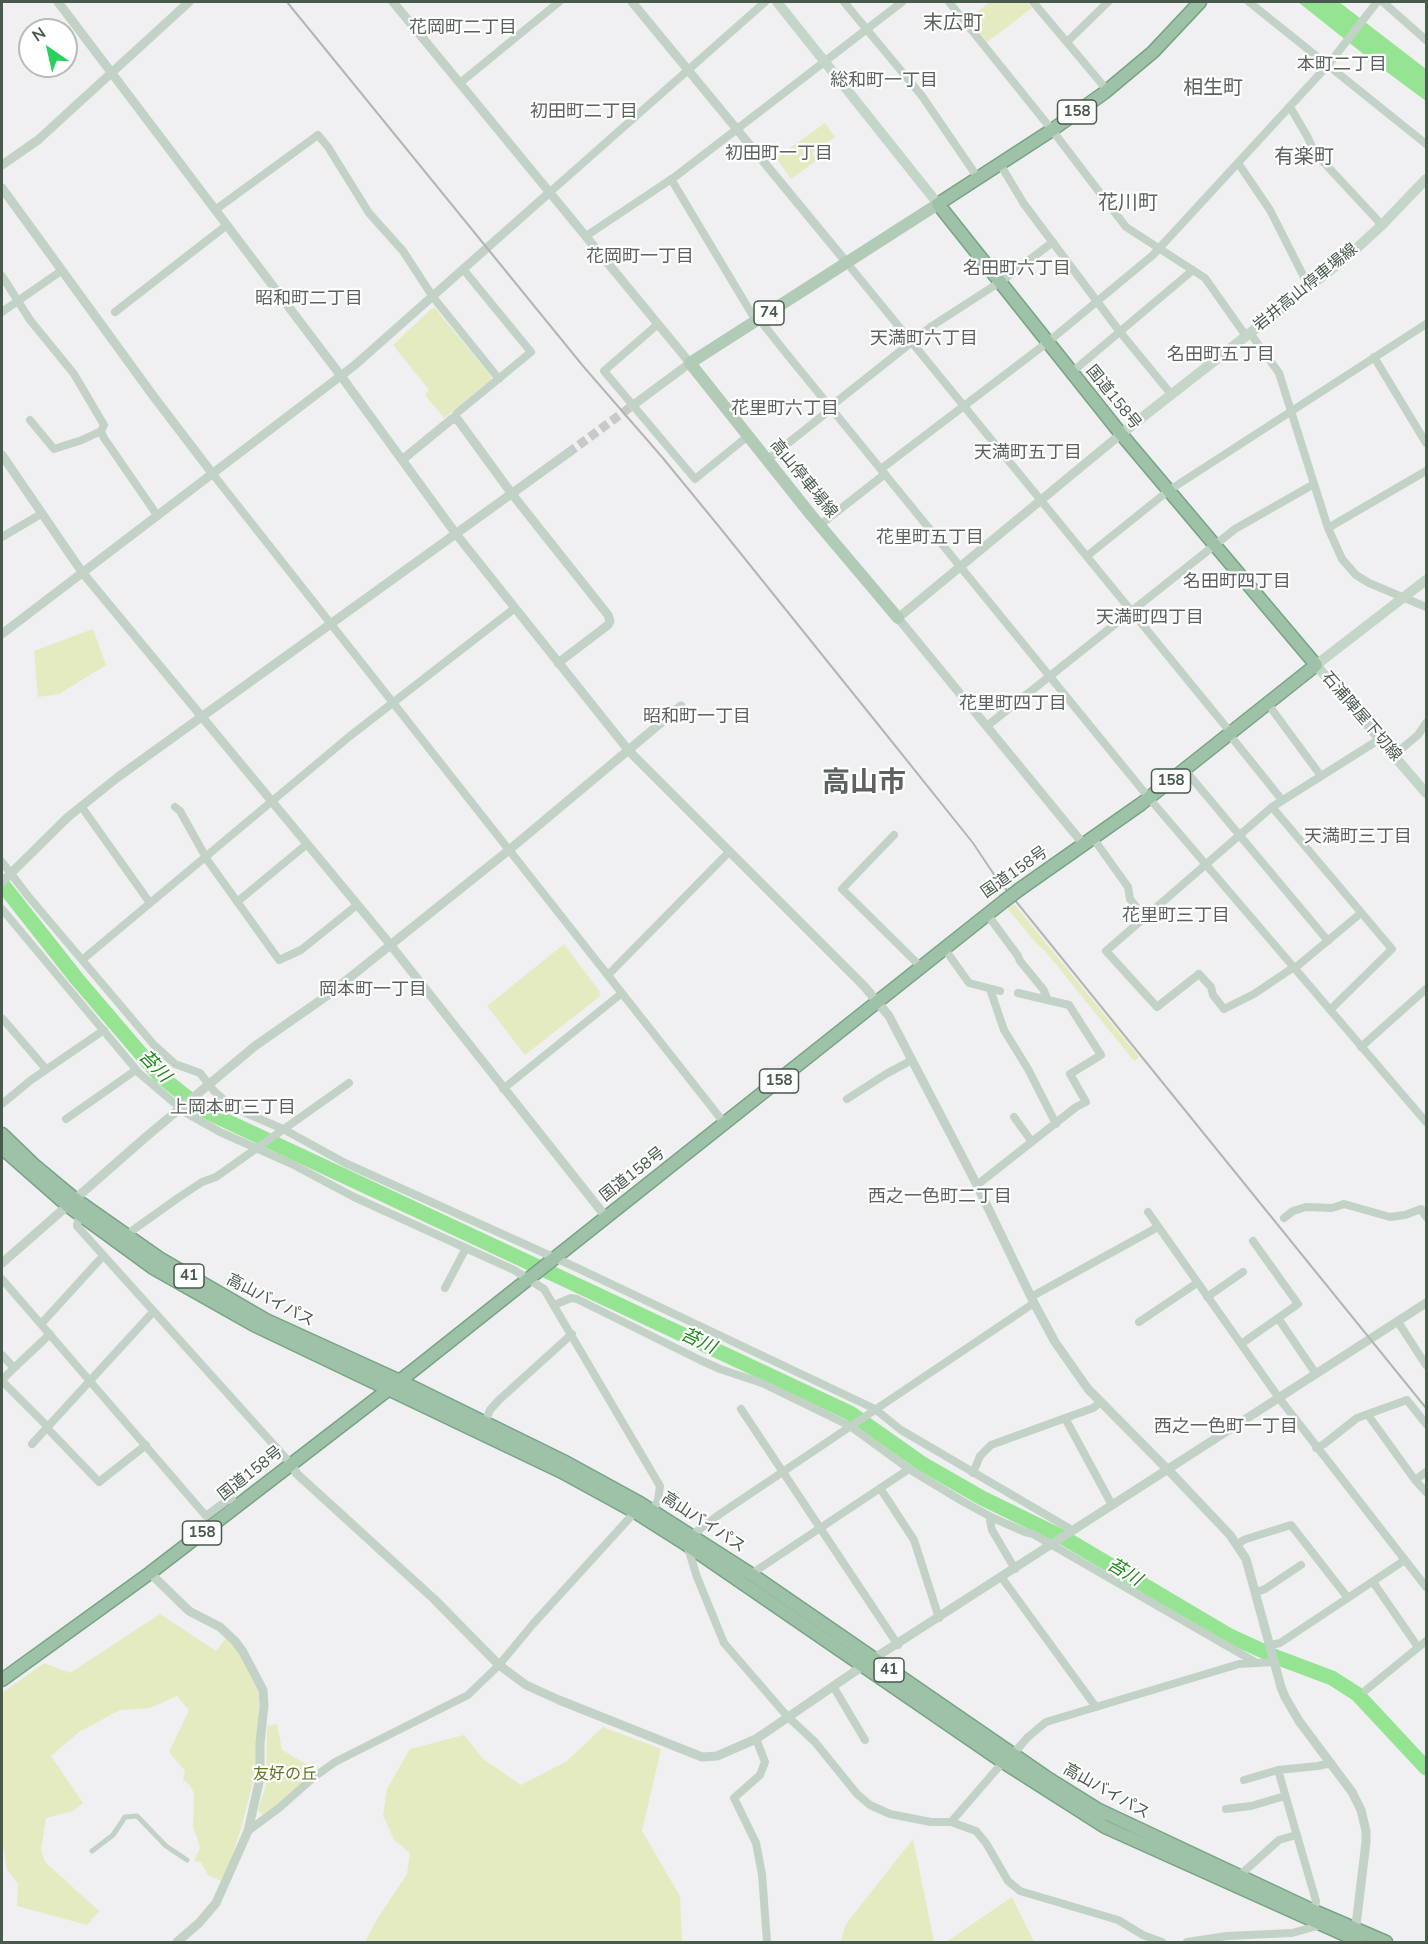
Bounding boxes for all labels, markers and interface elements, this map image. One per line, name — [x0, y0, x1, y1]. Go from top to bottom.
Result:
district label: 末広町 — [923, 12, 983, 36]
north arrow — [18, 18, 78, 78]
district label: 花岡町二丁目 — [409, 18, 517, 40]
text: N — [28, 22, 50, 47]
district label: 本町二丁目 — [1297, 55, 1387, 77]
district label: 総和町一丁目 — [830, 71, 938, 93]
district label: 相生町 — [1183, 77, 1243, 101]
road number: 158 — [1058, 100, 1096, 124]
district label: 初田町二丁目 — [530, 102, 638, 124]
district label: 初田町一丁目 — [725, 144, 833, 166]
district label: 有楽町 — [1274, 146, 1334, 170]
district label: 花川町 — [1098, 192, 1158, 216]
street label: 岩井高山停車場線 — [1250, 240, 1362, 336]
district label: 花岡町一丁目 — [586, 247, 694, 269]
district label: 名田町六丁目 — [963, 259, 1071, 281]
district label: 昭和町二丁目 — [255, 289, 363, 311]
road number: 74 — [754, 301, 784, 325]
district label: 天満町六丁目 — [870, 329, 978, 351]
district label: 名田町五丁目 — [1167, 345, 1275, 367]
street label: 国道158号 — [1081, 362, 1145, 434]
district label: 花里町六丁目 — [731, 399, 839, 421]
street label: 高山停車場線 — [765, 436, 841, 522]
district label: 天満町五丁目 — [974, 443, 1082, 465]
district label: 花里町五丁目 — [876, 528, 984, 550]
district label: 名田町四丁目 — [1183, 572, 1291, 594]
district label: 天満町四丁目 — [1096, 608, 1204, 630]
street label: 石浦陣屋下切線 — [1317, 668, 1405, 766]
district label: 花里町四丁目 — [959, 694, 1067, 716]
district label: 昭和町一丁目 — [643, 707, 751, 729]
district label: 高山市 — [822, 767, 906, 801]
road number: 158 — [1152, 769, 1190, 793]
district label: 天満町三丁目 — [1304, 827, 1412, 849]
street label: 国道158号 — [978, 843, 1052, 903]
district label: 花里町三丁目 — [1122, 906, 1230, 928]
district label: 岡本町一丁目 — [319, 980, 427, 1002]
water label: 苔川 — [134, 1047, 174, 1087]
road number: 158 — [760, 1069, 798, 1093]
district label: 上岡本町三丁目 — [170, 1098, 296, 1120]
street label: 国道158号 — [597, 1144, 669, 1206]
district label: 西之一色町二丁目 — [868, 1187, 1012, 1209]
road number: 41 — [174, 1264, 204, 1288]
street label: 高山バイパス — [223, 1271, 317, 1331]
water label: 苔川 — [677, 1325, 719, 1359]
district label: 西之一色町一丁目 — [1154, 1417, 1298, 1439]
street label: 国道158号 — [215, 1443, 287, 1505]
street label: 高山バイパス — [658, 1489, 748, 1557]
road number: 158 — [182, 1521, 222, 1545]
water label: 苔川 — [1103, 1554, 1145, 1592]
road number: 41 — [874, 1658, 904, 1682]
street label: 高山バイパス — [1059, 1760, 1153, 1824]
park label: 友好の丘 — [253, 1765, 317, 1785]

